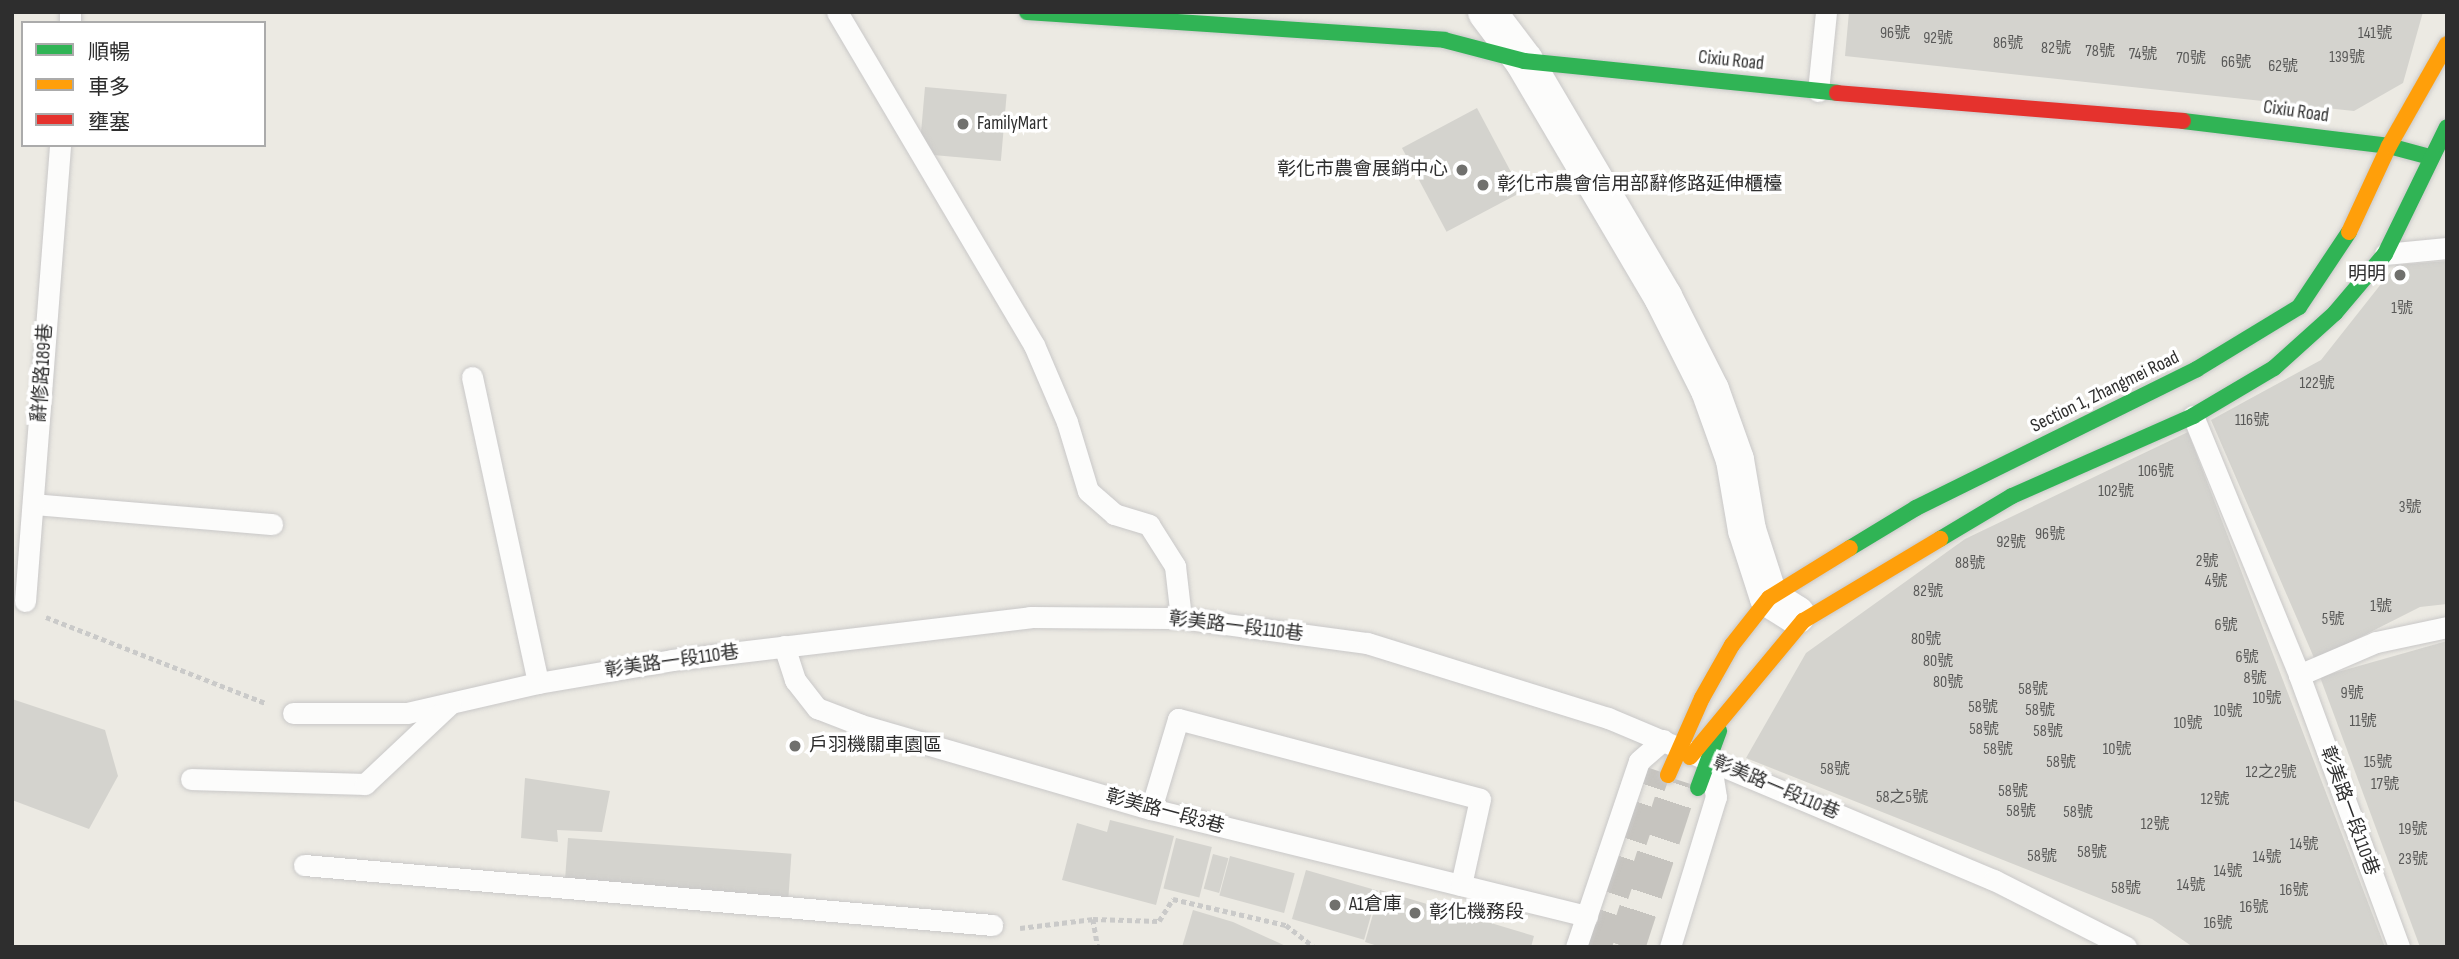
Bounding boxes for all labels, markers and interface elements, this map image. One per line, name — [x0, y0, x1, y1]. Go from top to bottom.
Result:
legend — [21, 21, 266, 147]
house number: 96號 — [1880, 24, 1910, 44]
house number: 141號 — [2358, 24, 2392, 44]
house number: 92號 — [1923, 29, 1953, 49]
house number: 86號 — [1993, 34, 2023, 54]
house number: 82號 — [2041, 39, 2071, 59]
text: 順暢 — [88, 40, 130, 65]
house number: 78號 — [2085, 42, 2115, 62]
house number: 74號 — [2129, 45, 2157, 65]
street label: Cixiu Road — [1697, 46, 1765, 76]
house number: 139號 — [2329, 48, 2365, 68]
house number: 70號 — [2176, 49, 2206, 69]
house number: 66號 — [2221, 53, 2251, 73]
house number: 62號 — [2268, 57, 2298, 77]
text: 車多 — [88, 75, 130, 100]
street label: Cixiu Road — [2262, 96, 2330, 128]
text: 壅塞 — [88, 110, 130, 135]
place label: FamilyMart — [977, 113, 1048, 135]
marker: FamilyMart — [955, 116, 971, 132]
place label: 彰化市農會展銷中心 — [1277, 159, 1448, 181]
marker: 彰化市農會展銷中心 — [1454, 162, 1470, 178]
place label: 彰化市農會信用部辭修路延伸櫃檯 — [1497, 174, 1782, 196]
marker: 彰化市農會信用部辭修路延伸櫃檯 — [1475, 177, 1491, 193]
place label: 明明 — [2348, 264, 2386, 286]
marker: 明明 — [2392, 267, 2408, 283]
house number: 1號 — [2391, 299, 2413, 319]
street label: 辭修路189巷 — [28, 323, 58, 423]
street label: Section 1, Zhangmei Road — [2027, 346, 2183, 438]
house number: 122號 — [2300, 374, 2334, 394]
house number: 116號 — [2235, 411, 2269, 431]
house number: 106號 — [2138, 462, 2174, 482]
house number: 102號 — [2098, 482, 2134, 502]
house number: 3號 — [2399, 498, 2421, 518]
house number: 96號 — [2035, 525, 2065, 545]
house number: 92號 — [1996, 533, 2026, 553]
house number: 2號 — [2196, 552, 2218, 572]
house number: 88號 — [1955, 554, 1985, 574]
house number: 4號 — [2205, 572, 2227, 592]
house number: 82號 — [1913, 582, 1943, 602]
house number: 1號 — [2370, 597, 2392, 617]
street label: 彰美路一段110巷 — [1167, 607, 1305, 647]
house number: 5號 — [2322, 610, 2344, 630]
house number: 6號 — [2214, 616, 2238, 636]
house number: 80號 — [1911, 630, 1941, 650]
street label: 彰美路一段110巷 — [603, 641, 741, 683]
house number: 6號 — [2235, 648, 2259, 668]
house number: 80號 — [1923, 652, 1953, 672]
house number: 8號 — [2243, 669, 2267, 689]
house number: 80號 — [1933, 673, 1963, 693]
house number: 58號 — [2018, 680, 2048, 700]
house number: 9號 — [2340, 684, 2364, 704]
house number: 10號 — [2253, 689, 2281, 709]
house number: 58號 — [1968, 698, 1998, 718]
house number: 58號 — [2025, 701, 2055, 721]
house number: 10號 — [2214, 702, 2242, 722]
house number: 11號 — [2349, 712, 2377, 732]
house number: 10號 — [2174, 714, 2202, 734]
house number: 58號 — [1969, 720, 1999, 740]
house number: 58號 — [2033, 722, 2063, 742]
place label: 戶羽機關車園區 — [809, 735, 942, 757]
marker: 戶羽機關車園區 — [787, 738, 803, 754]
house number: 58號 — [1983, 740, 2013, 760]
house number: 10號 — [2103, 740, 2131, 760]
street label: 彰美路一段110巷 — [2315, 743, 2383, 879]
street label: 彰美路一段110巷 — [1709, 751, 1843, 825]
house number: 58號 — [2046, 753, 2076, 773]
house number: 15號 — [2364, 753, 2392, 773]
house number: 58號 — [1820, 760, 1850, 780]
house number: 12之2號 — [2246, 763, 2296, 783]
house number: 17號 — [2371, 775, 2399, 795]
house number: 58號 — [1998, 782, 2028, 802]
street label: 彰美路一段3巷 — [1103, 785, 1227, 839]
house number: 58之5號 — [1876, 788, 1928, 808]
house number: 12號 — [2201, 790, 2229, 810]
house number: 58號 — [2006, 802, 2036, 822]
house number: 58號 — [2063, 803, 2093, 823]
house number: 12號 — [2141, 815, 2169, 835]
house number: 19號 — [2399, 820, 2427, 840]
house number: 14號 — [2290, 835, 2318, 855]
house number: 58號 — [2077, 843, 2107, 863]
house number: 58號 — [2027, 847, 2057, 867]
house number: 14號 — [2253, 848, 2281, 868]
house number: 23號 — [2398, 850, 2428, 870]
house number: 14號 — [2214, 862, 2242, 882]
house number: 14號 — [2177, 876, 2205, 896]
house number: 58號 — [2111, 879, 2141, 899]
house number: 16號 — [2280, 881, 2308, 901]
place label: A1倉庫 — [1349, 894, 1402, 916]
marker: A1倉庫 — [1327, 897, 1343, 913]
house number: 16號 — [2240, 898, 2268, 918]
place label: 彰化機務段 — [1429, 902, 1524, 924]
marker: 彰化機務段 — [1407, 905, 1423, 921]
house number: 16號 — [2204, 914, 2232, 934]

